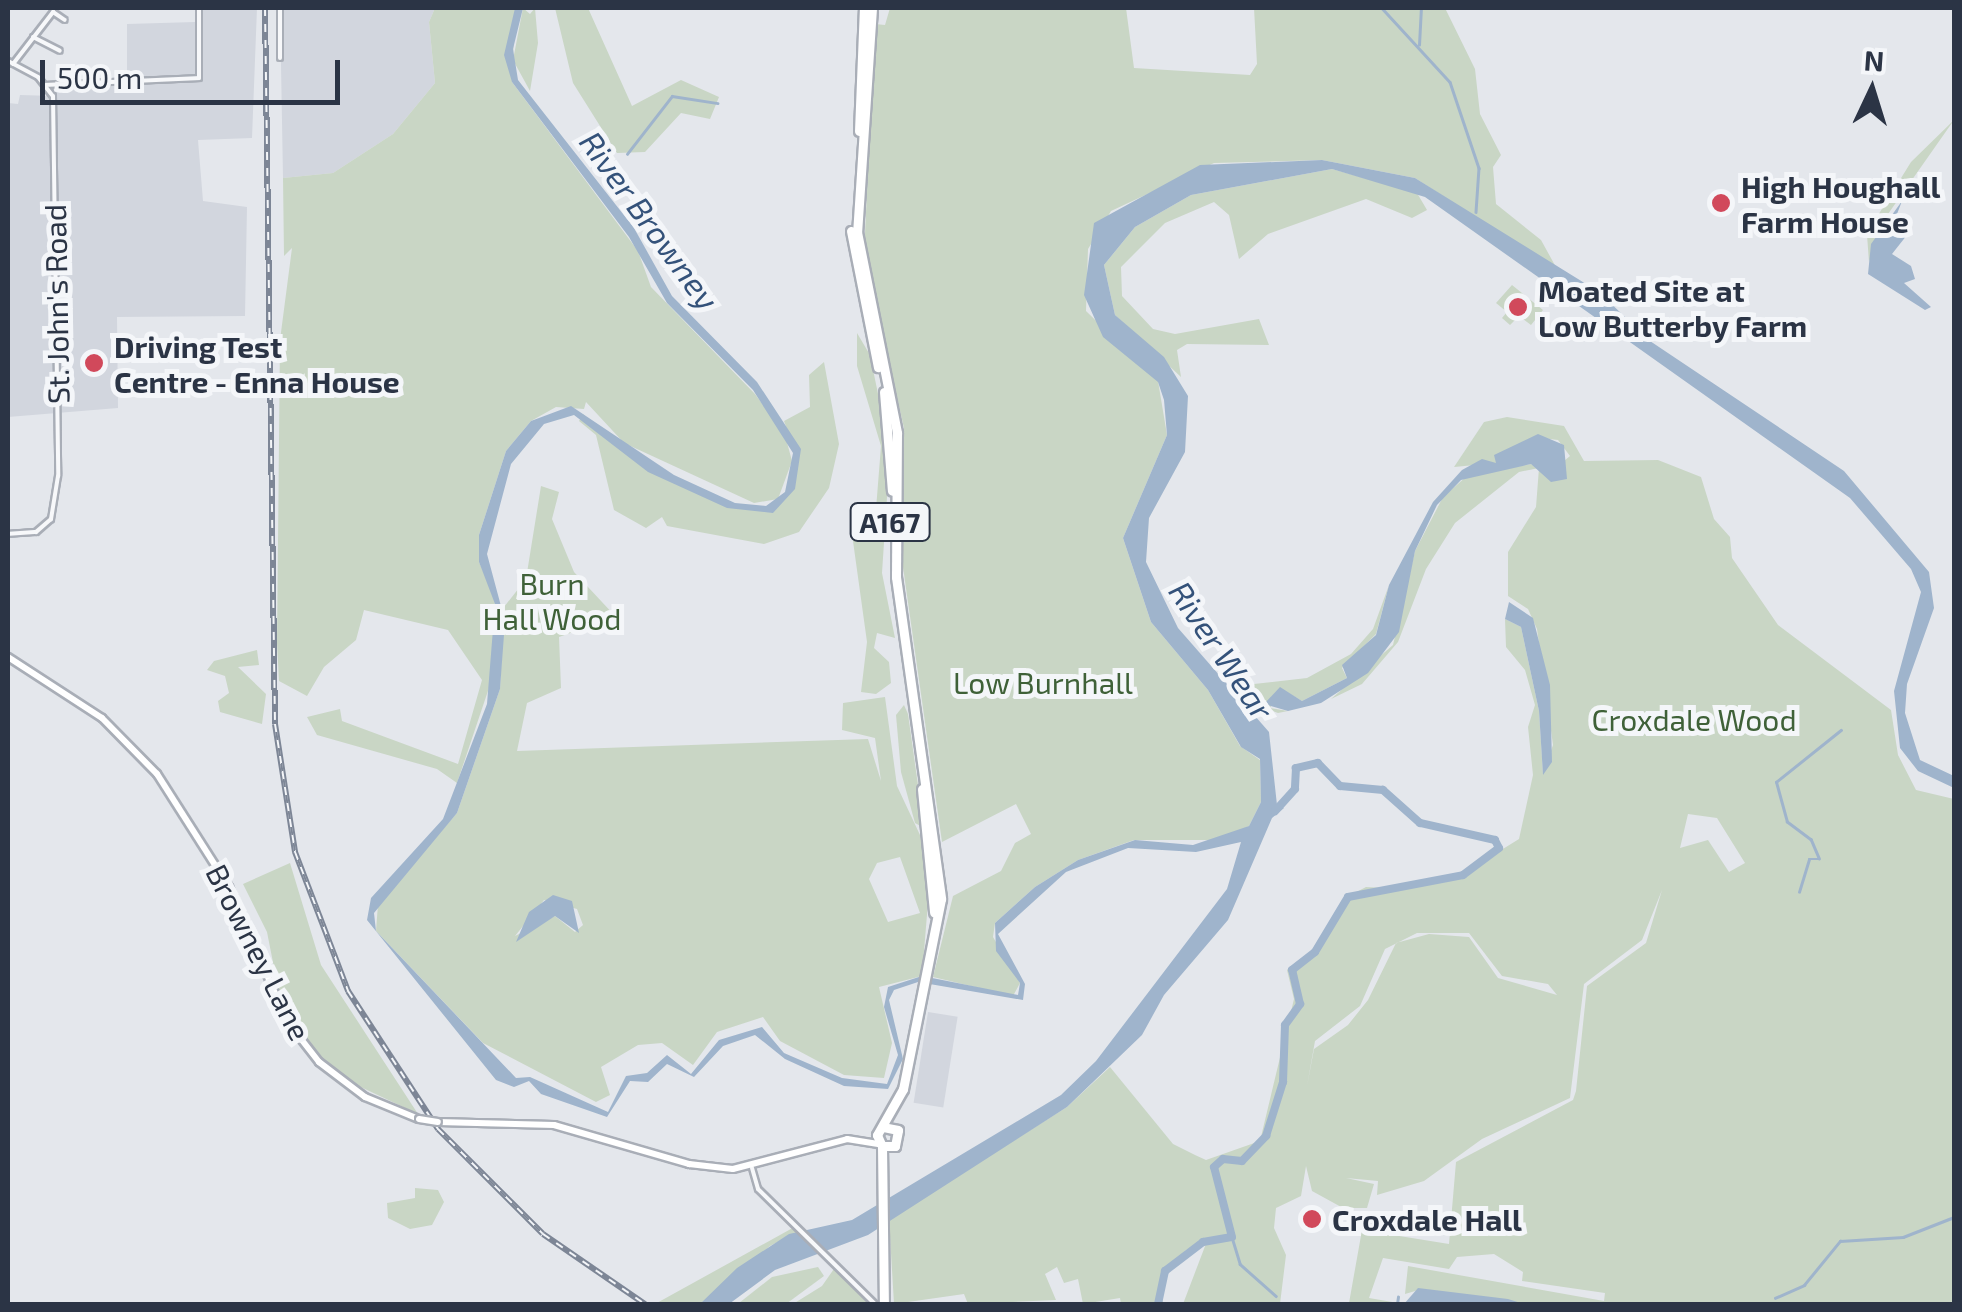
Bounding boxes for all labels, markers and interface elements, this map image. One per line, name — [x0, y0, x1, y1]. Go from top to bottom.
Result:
scale bar — [45, 40, 345, 102]
north arrow — [1822, 40, 1922, 140]
text: N — [1863, 42, 1885, 78]
text: 500 m — [57, 59, 142, 95]
water label: River Browney — [572, 123, 728, 317]
place label: High Houghall Farm House — [1741, 168, 1940, 238]
marker: High Houghall Farm House — [1710, 192, 1732, 214]
street label: St. John's Road — [36, 203, 76, 405]
place label: Moated Site at Low Butterby Farm — [1538, 272, 1808, 342]
marker: Moated Site at Low Butterby Farm — [1507, 296, 1529, 318]
place label: Driving Test Centre - Enna House — [114, 328, 400, 398]
marker: Driving Test Centre - Enna House — [83, 352, 105, 374]
road number: A167 — [848, 499, 932, 545]
park label: Burn Hall Wood — [482, 565, 622, 636]
water label: River Wear — [1161, 573, 1283, 727]
park label: Low Burnhall — [953, 664, 1133, 700]
park label: Croxdale Wood — [1591, 701, 1797, 737]
street label: Browney Lane — [199, 858, 319, 1046]
place label: Croxdale Hall — [1332, 1201, 1522, 1237]
marker: Croxdale Hall — [1301, 1208, 1323, 1230]

